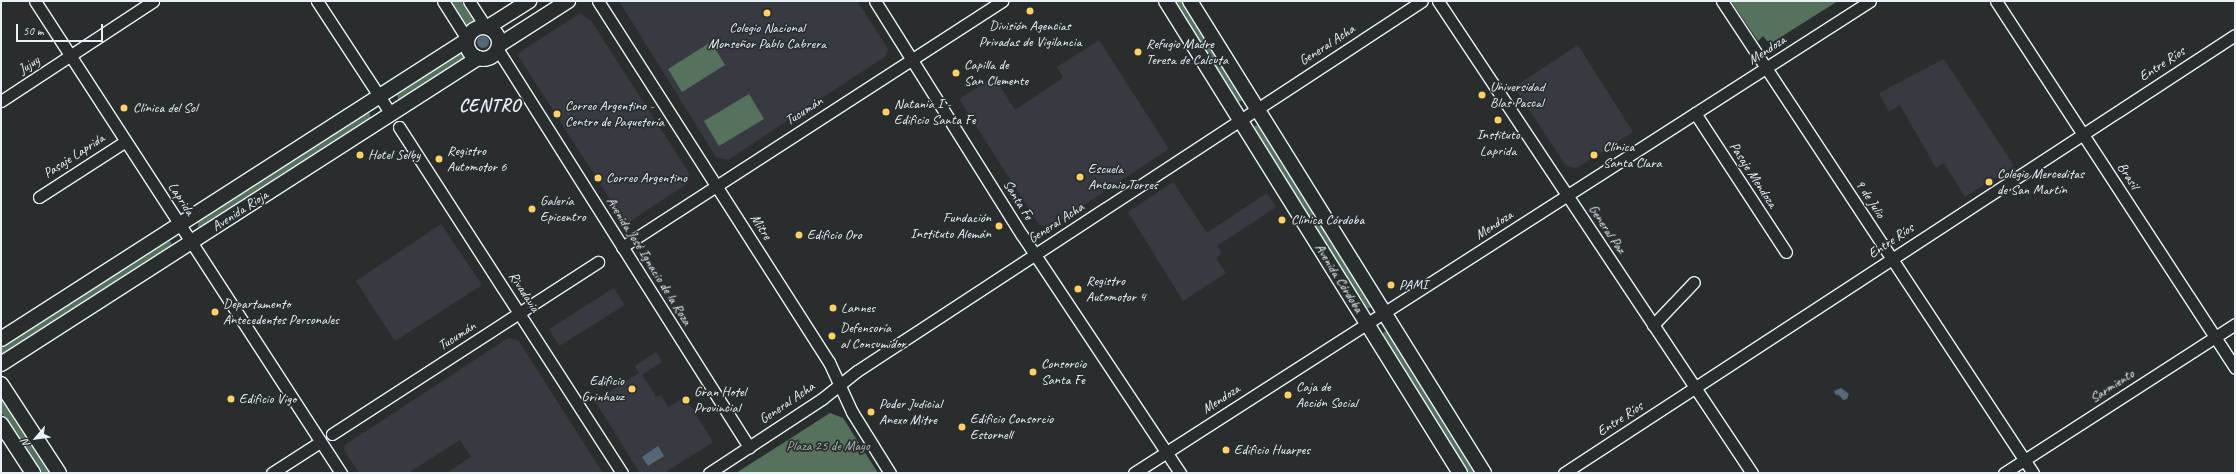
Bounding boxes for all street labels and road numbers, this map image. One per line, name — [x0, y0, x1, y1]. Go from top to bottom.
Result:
street label: General Acha — [1296, 21, 1358, 69]
street label: Mendoza — [1745, 32, 1789, 68]
street label: Entre Ríos — [2136, 43, 2188, 85]
street label: Jujuy — [15, 52, 43, 78]
street label: Tucumán — [782, 93, 826, 129]
street label: Pasaje Laprida — [40, 130, 108, 182]
street label: Pasaje Mendoza — [1726, 139, 1780, 211]
street label: Brasil — [2113, 160, 2143, 192]
street label: Santa Fe — [999, 177, 1037, 223]
street label: 9 de Julio — [1851, 177, 1889, 221]
street label: Laprida — [164, 179, 198, 219]
street label: Avenida Rioja — [209, 187, 271, 235]
street label: Avenida José Ignacio de la Roza — [603, 194, 695, 328]
street label: General Acha — [1025, 199, 1087, 247]
street label: General Paz — [1585, 201, 1629, 257]
street label: Mendoza — [1472, 207, 1516, 243]
street label: Mitre — [747, 211, 775, 243]
street label: Entre Ríos — [1865, 220, 1917, 262]
street label: Avenida Córdoba — [1311, 240, 1367, 316]
street label: Rivadavia — [505, 269, 543, 315]
street label: Tucumán — [435, 318, 479, 354]
street label: Sarmiento — [2087, 365, 2137, 407]
street label: General Acha — [756, 378, 818, 428]
street label: Mendoza — [1199, 381, 1243, 417]
street label: Entre Ríos — [1594, 398, 1646, 440]

